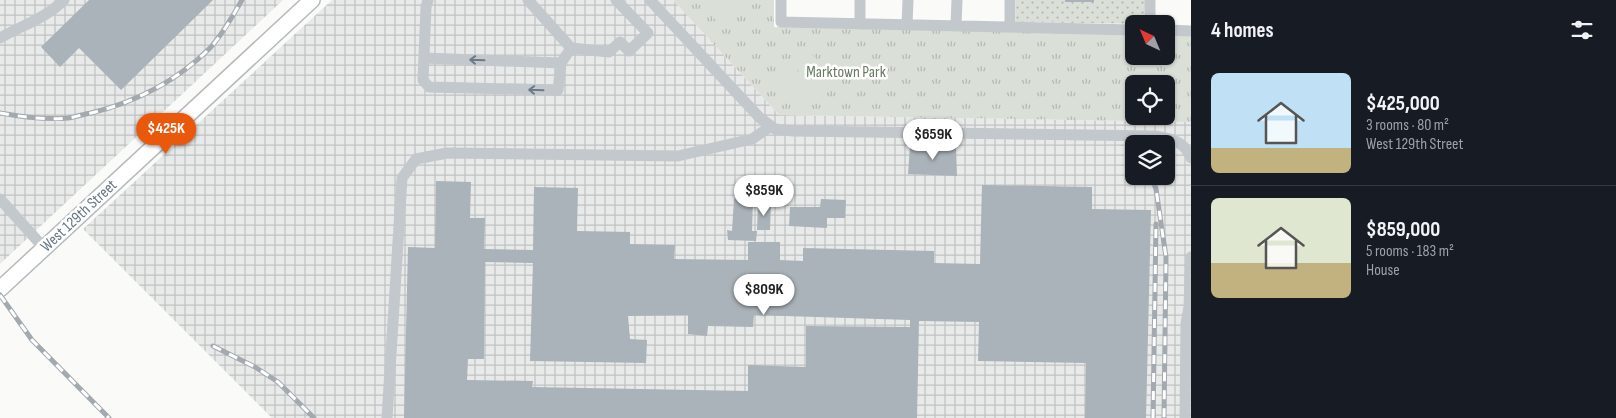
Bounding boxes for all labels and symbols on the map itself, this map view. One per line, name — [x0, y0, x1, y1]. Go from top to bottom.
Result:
north arrow — [1125, 15, 1175, 65]
one-way arrow — [469, 56, 485, 65]
park label: Marktown Park — [806, 63, 886, 82]
one-way arrow — [529, 85, 545, 95]
pin: $425K — [131, 112, 201, 155]
pin: $659K — [898, 119, 968, 161]
pin: $859K — [729, 174, 799, 217]
street label: West 129th Street — [37, 176, 121, 256]
pin: $809K — [729, 274, 799, 316]

